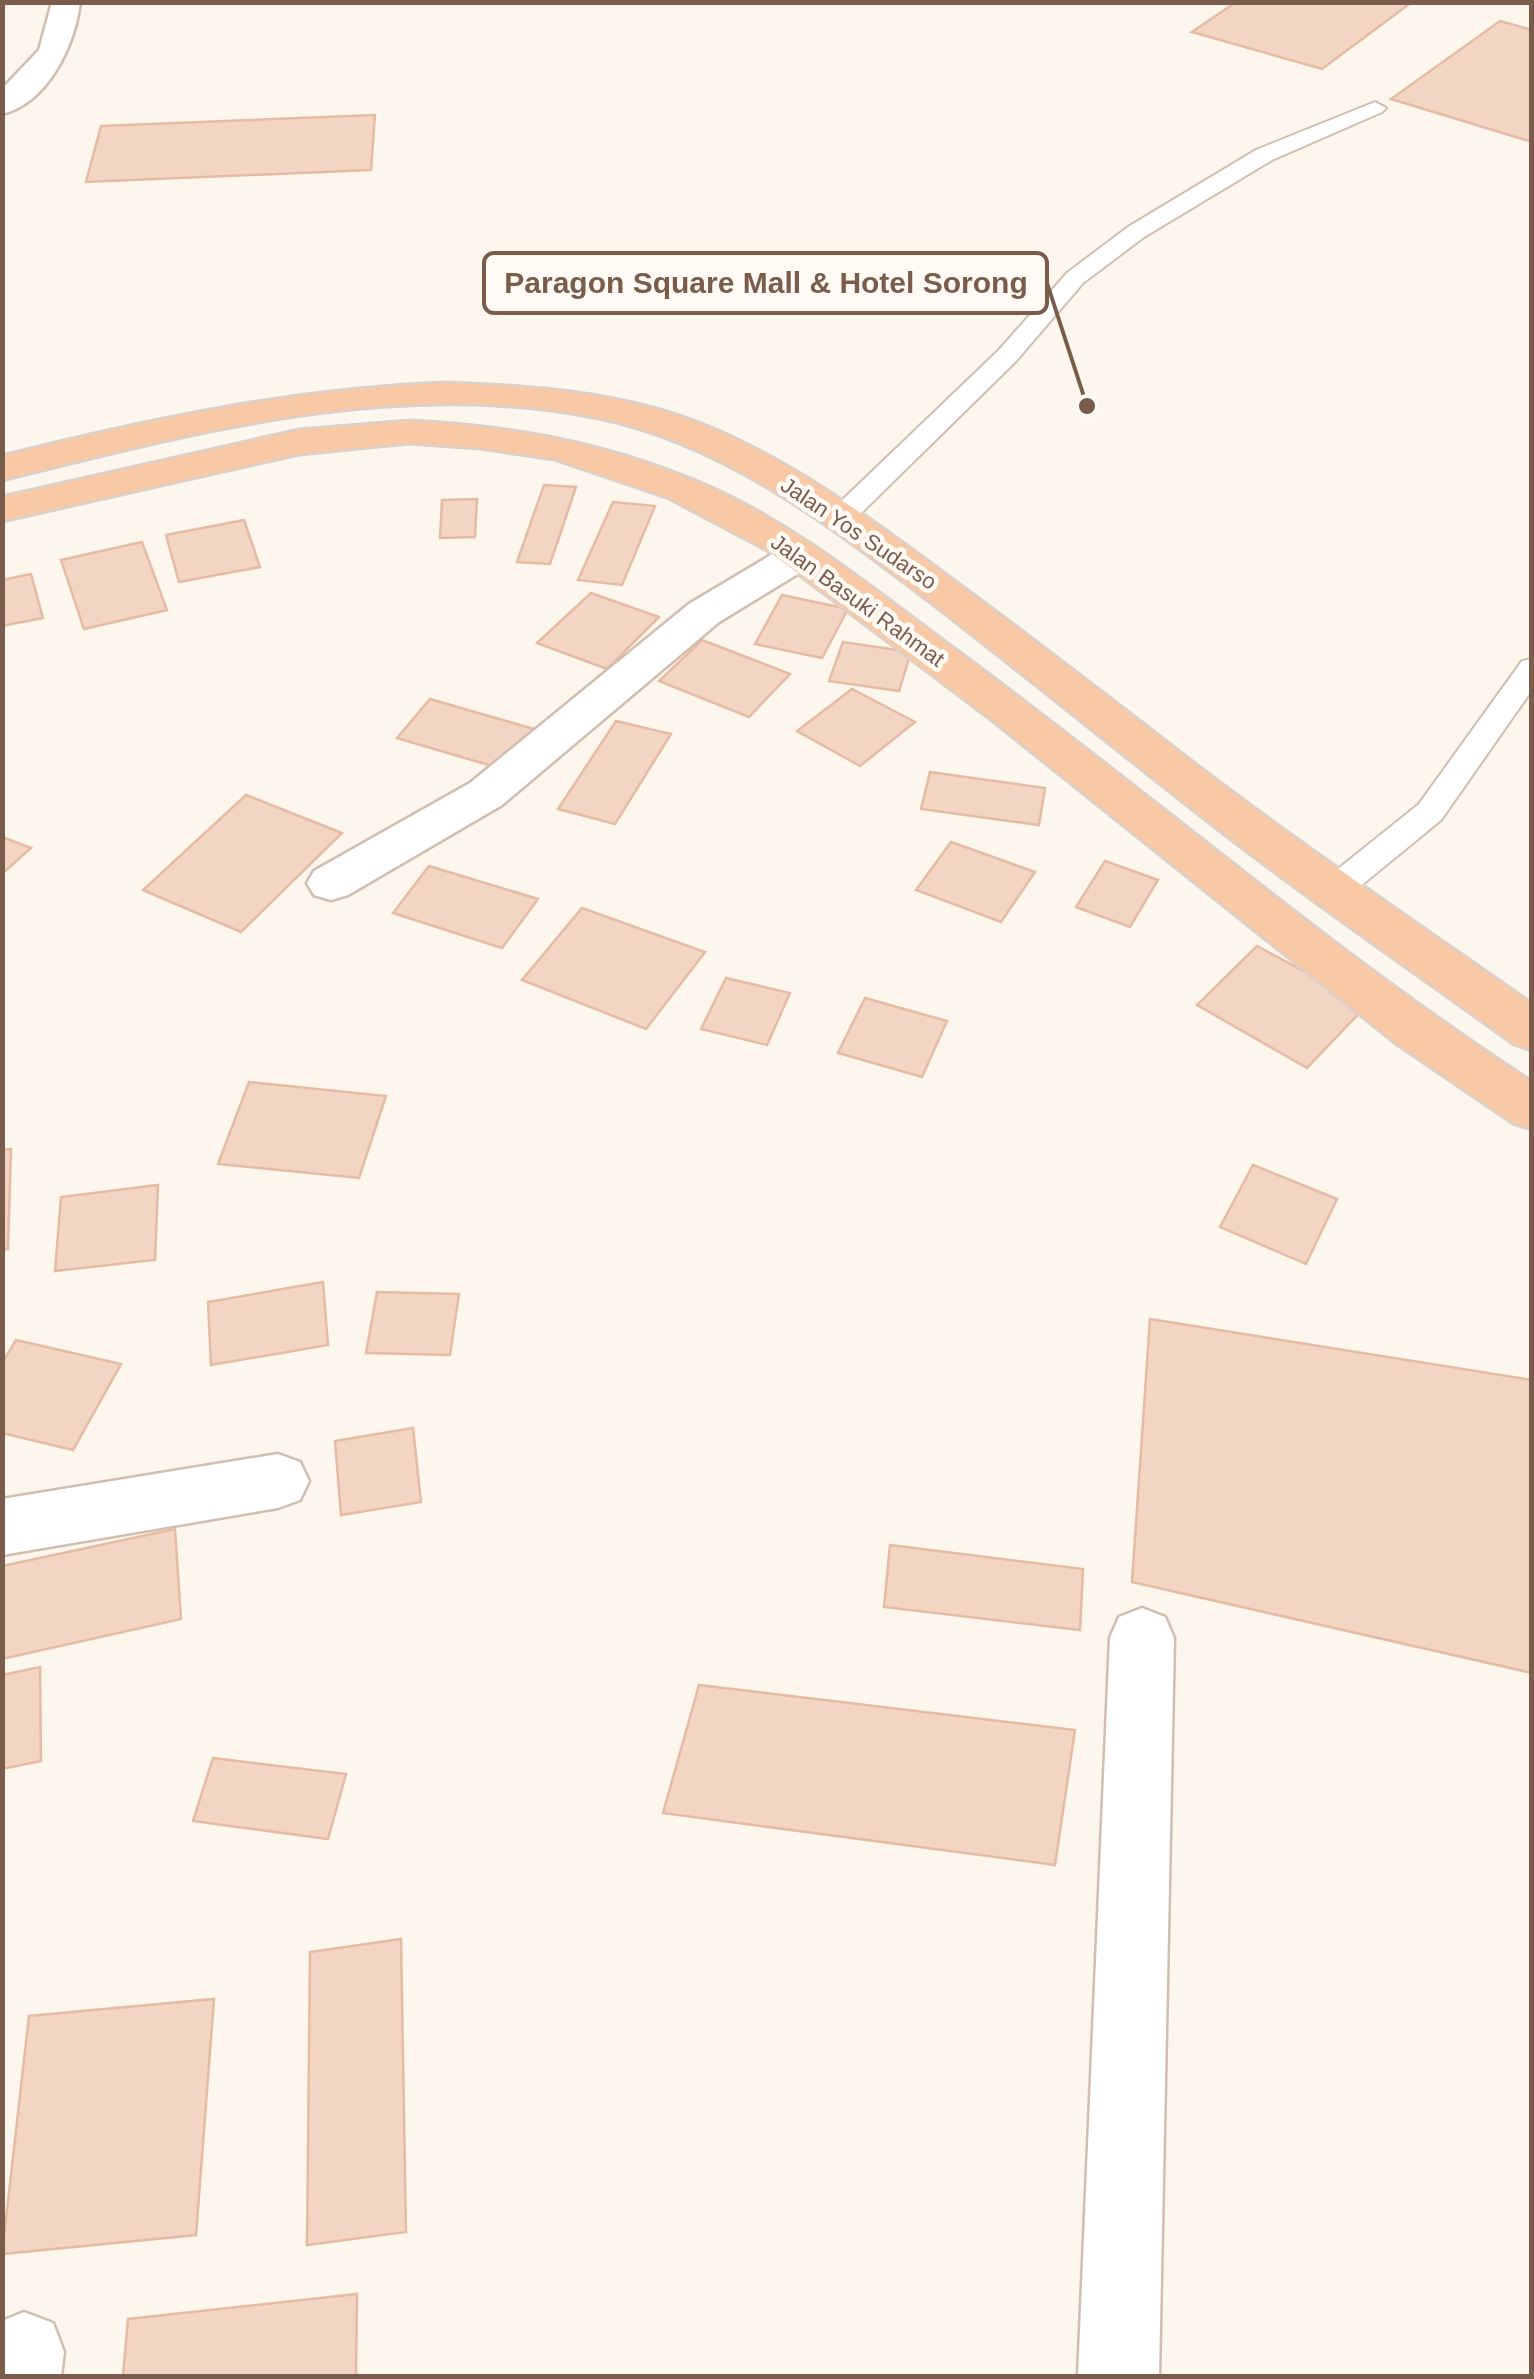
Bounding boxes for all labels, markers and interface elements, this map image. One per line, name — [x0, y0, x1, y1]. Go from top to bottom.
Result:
callout: Paragon Square Mall & Hotel Sorong — [484, 253, 1047, 313]
text: Paragon Square Mall & Hotel Sorong — [504, 266, 1028, 299]
street label: Jalan Yos Sudarso — [776, 472, 941, 595]
street label: Jalan Basuki Rahmat — [766, 529, 949, 672]

